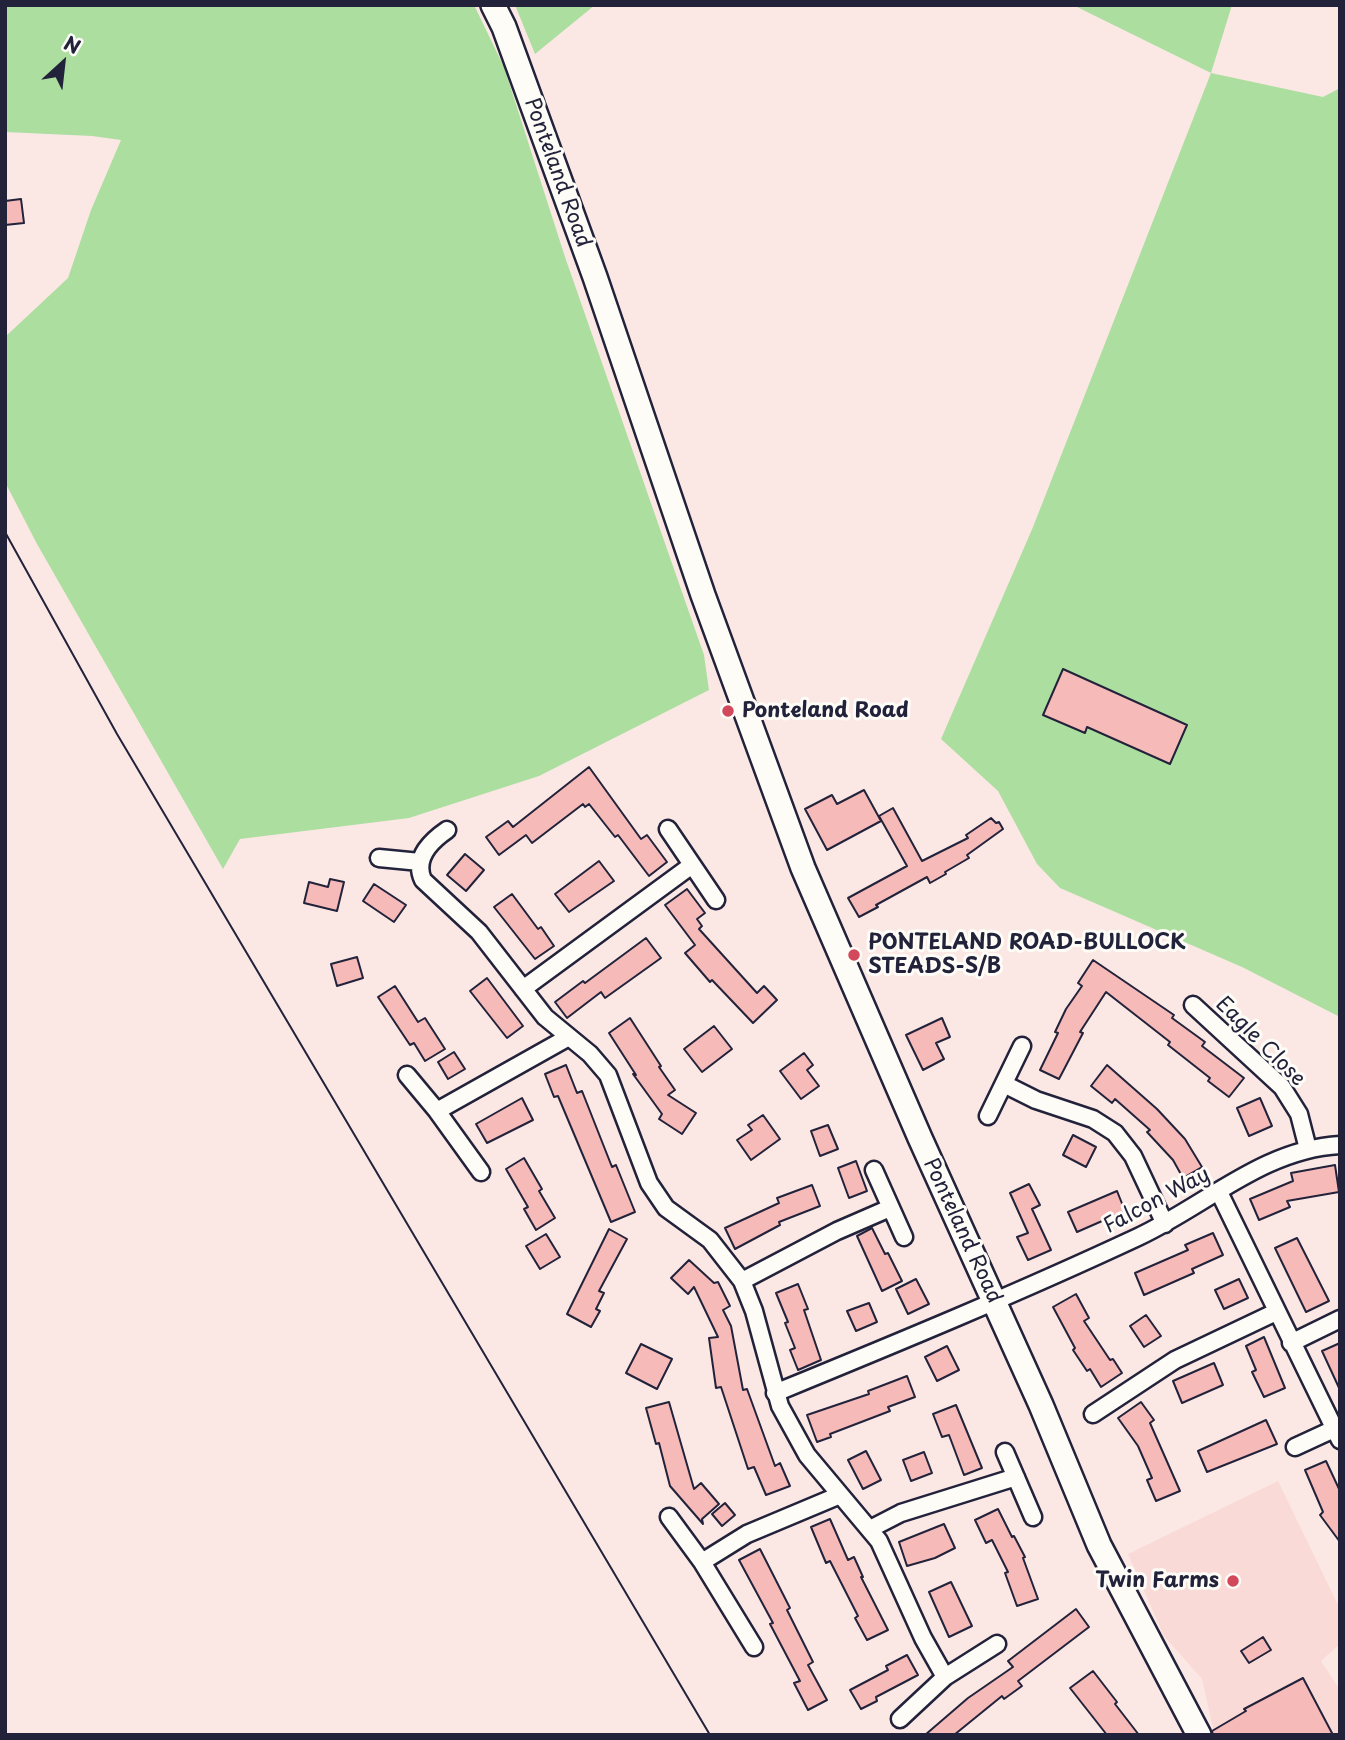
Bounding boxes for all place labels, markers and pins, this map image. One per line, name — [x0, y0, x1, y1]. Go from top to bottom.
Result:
place label: Ponteland Road — [742, 698, 909, 724]
marker: Ponteland Road — [720, 703, 736, 719]
place label: PONTELAND ROAD-BULLOCK STEADS-S/B — [868, 930, 1186, 980]
marker: PONTELAND ROAD-BULLOCK STEADS-S/B — [846, 947, 862, 963]
place label: Twin Farms — [1095, 1568, 1219, 1594]
marker: Twin Farms — [1225, 1573, 1241, 1589]

